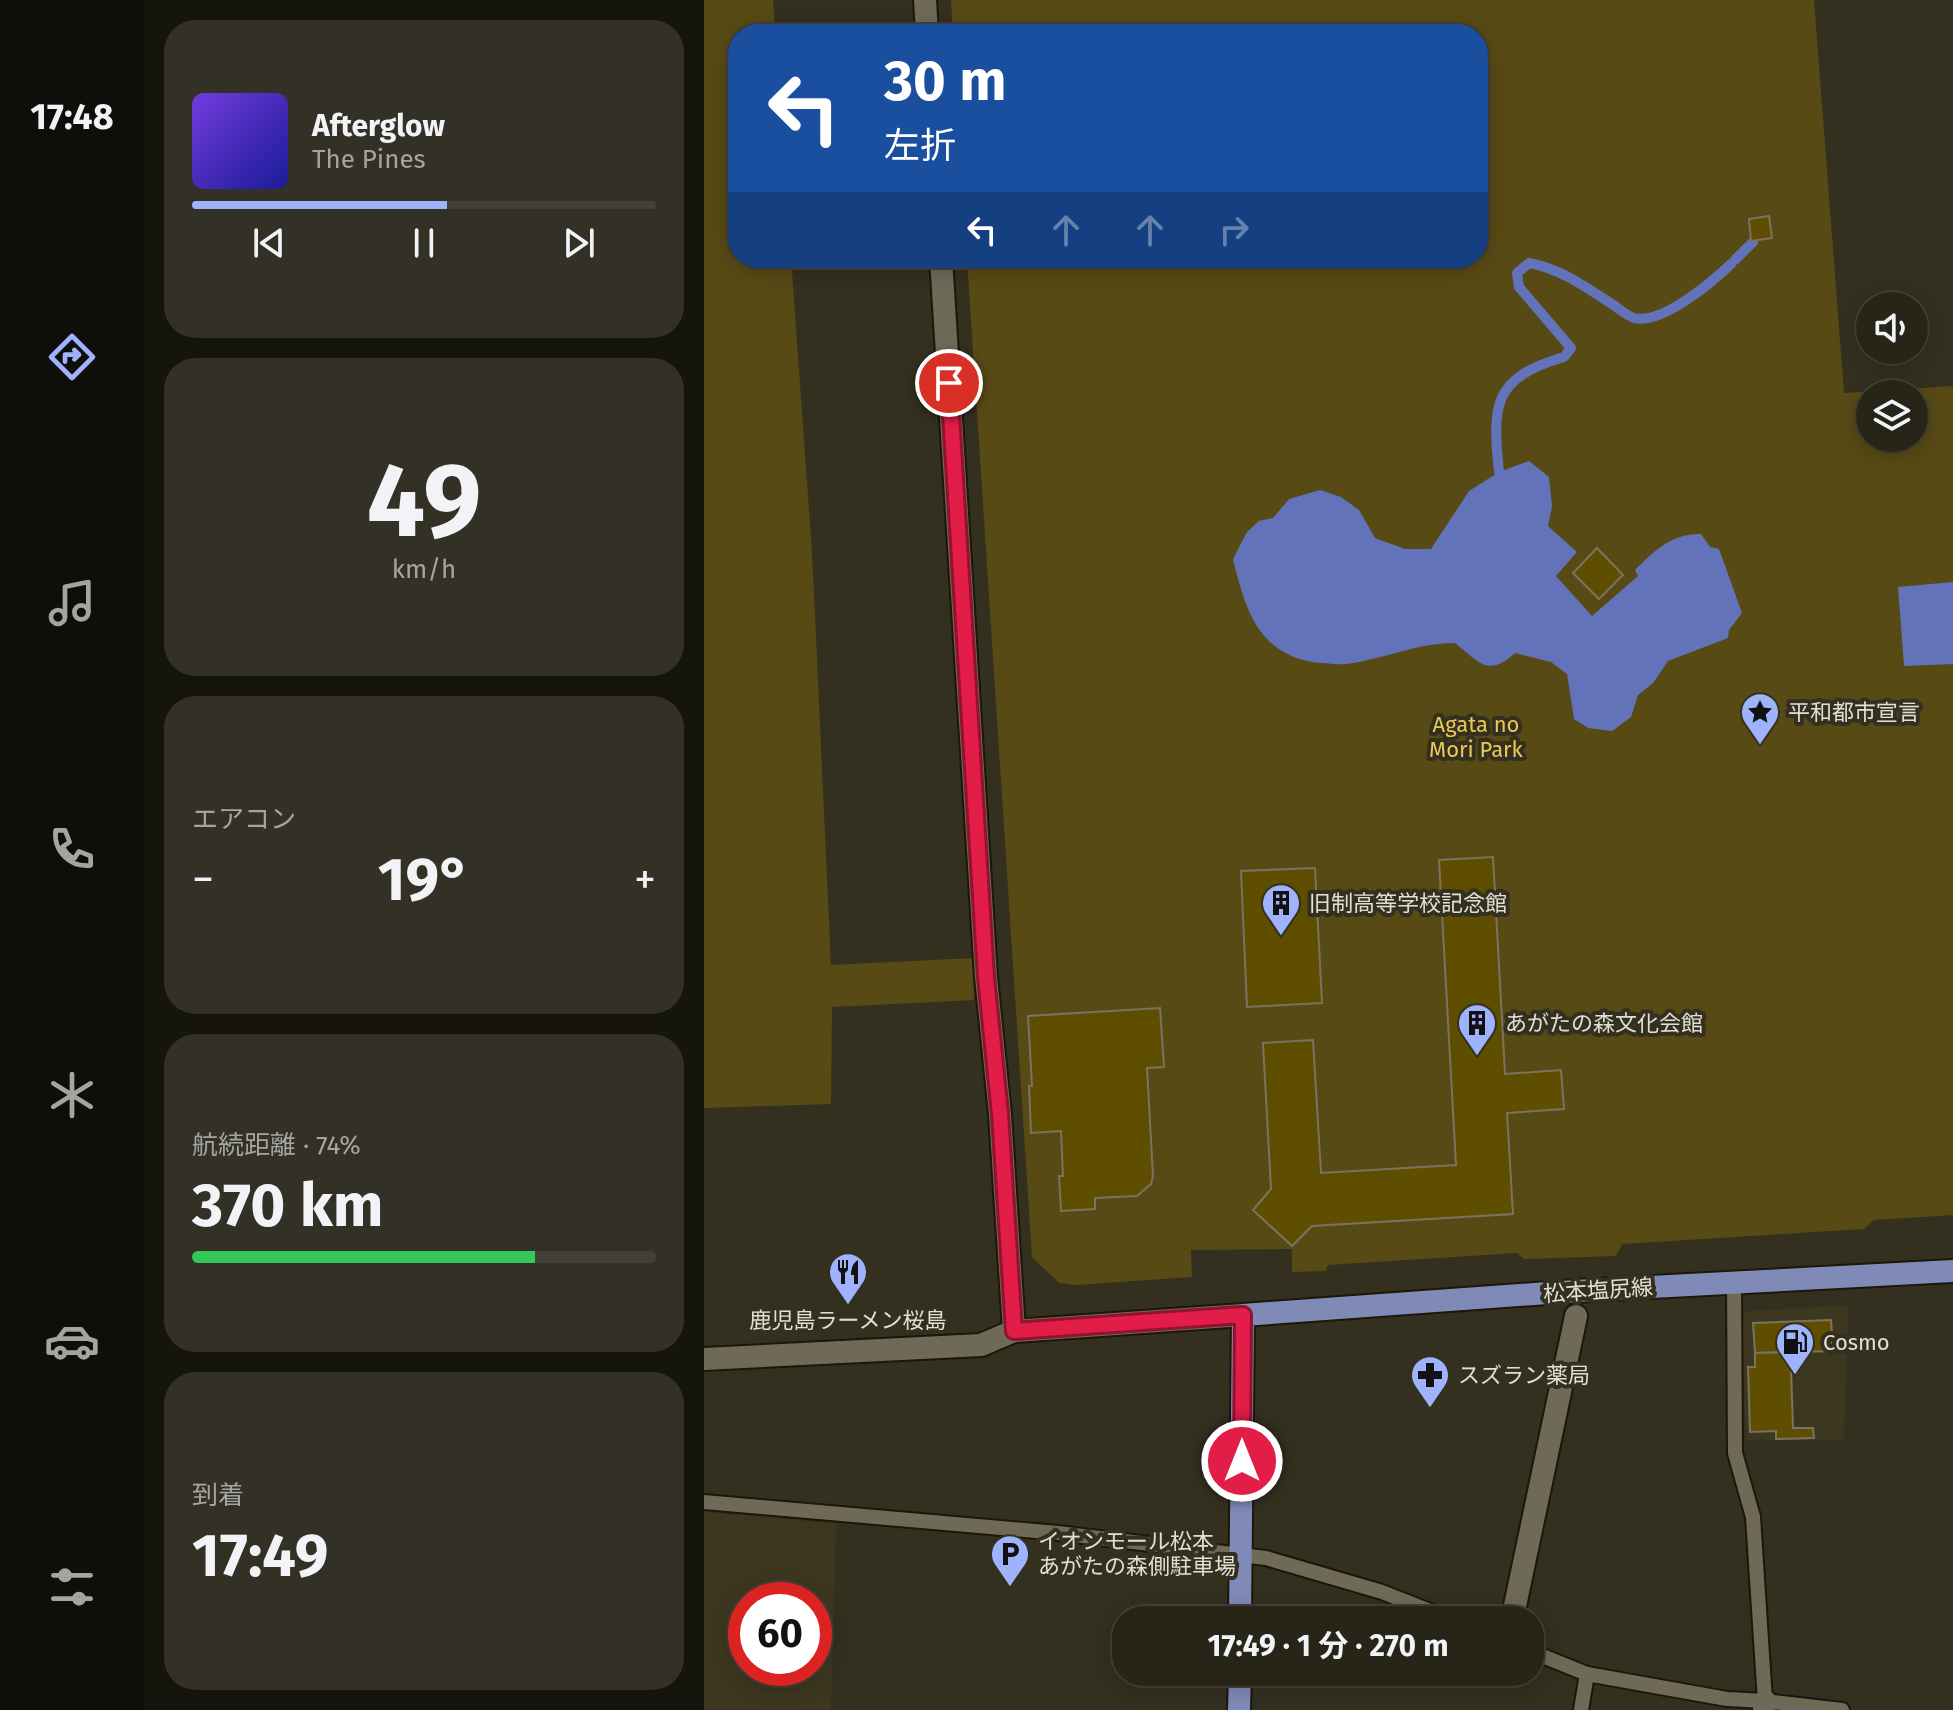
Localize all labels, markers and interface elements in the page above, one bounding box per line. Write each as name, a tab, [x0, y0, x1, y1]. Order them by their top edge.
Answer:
text: 30 m	[884, 48, 1006, 115]
icon: left	[752, 56, 856, 160]
text: 17:48	[30, 95, 114, 139]
text: Afterglow	[312, 108, 445, 144]
text: 左折	[884, 124, 956, 168]
text: The Pines	[312, 144, 426, 175]
icon: left	[960, 208, 1004, 252]
icon: ahead	[1044, 208, 1088, 252]
icon: ahead	[1128, 208, 1172, 252]
icon: right	[1212, 208, 1256, 252]
icon: previous	[247, 221, 291, 265]
icon: pause	[402, 221, 446, 265]
icon: next	[557, 221, 601, 265]
map controls	[1856, 292, 1928, 452]
button: sound	[1856, 292, 1928, 364]
icon: directions	[44, 329, 100, 385]
pin	[915, 349, 983, 417]
icon: arrive	[927, 361, 971, 405]
button: layers	[1856, 380, 1928, 452]
text: 49	[367, 439, 481, 564]
text: km/h	[392, 554, 456, 585]
icon: music	[44, 575, 100, 631]
place icon: 平和都市宣言	[1739, 691, 1781, 746]
place label: 平和都市宣言	[1788, 699, 1920, 726]
park label: Agata no Mori Park	[1429, 711, 1524, 763]
text: エアコン	[192, 804, 296, 835]
icon: phone	[44, 821, 100, 877]
text: 19°	[378, 844, 470, 916]
text: −	[192, 853, 214, 906]
text: +	[634, 853, 656, 906]
building icon: 旧制高等学校記念館	[1260, 882, 1302, 937]
place label: 旧制高等学校記念館	[1309, 890, 1507, 917]
building icon: あがたの森文化会館	[1456, 1002, 1498, 1057]
place label: あがたの森文化会館	[1505, 1010, 1703, 1037]
icon: climate	[44, 1067, 100, 1123]
text: 航続距離 · 74%	[192, 1130, 361, 1161]
text: 370 km	[192, 1170, 383, 1242]
restaurant icon: 鹿児島ラーメン桜島	[827, 1251, 869, 1306]
street label: 松本塩尻線	[1542, 1273, 1654, 1308]
place label: 鹿児島ラーメン桜島	[749, 1307, 947, 1334]
icon: car	[44, 1313, 100, 1369]
fuel station icon: Cosmo	[1774, 1321, 1816, 1376]
place label: Cosmo	[1823, 1329, 1890, 1356]
pharmacy icon: スズラン薬局	[1409, 1354, 1451, 1409]
place label: スズラン薬局	[1458, 1362, 1590, 1389]
position arrow	[1200, 1419, 1284, 1503]
text: 到着	[192, 1480, 244, 1511]
text: 17:49	[192, 1520, 328, 1592]
place label: イオンモール松本 あがたの森側駐車場	[1038, 1528, 1236, 1580]
parking icon: イオンモール松本 あがたの森側駐車場	[989, 1533, 1031, 1588]
icon: filters	[44, 1559, 100, 1615]
speed limit sign: 60	[728, 1582, 832, 1686]
text: 17:49 · 1 分 · 270 m	[1208, 1628, 1448, 1664]

